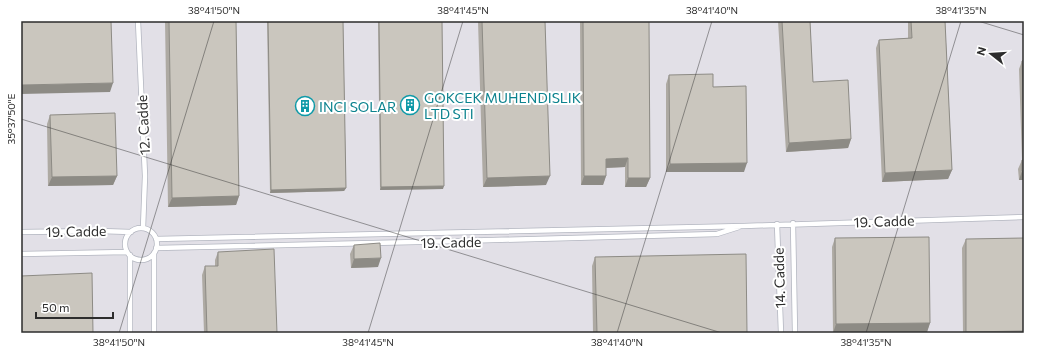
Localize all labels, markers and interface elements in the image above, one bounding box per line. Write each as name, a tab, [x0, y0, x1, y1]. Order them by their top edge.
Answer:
text: 38°41'50"N	[188, 4, 240, 16]
text: 38°41'45"N	[437, 4, 489, 16]
text: 38°41'40"N	[686, 4, 738, 16]
text: 38°41'35"N	[935, 4, 987, 16]
north arrow	[971, 34, 1011, 74]
text: N	[974, 45, 988, 57]
place label: GOKCEK MUHENDISLIK LTD STI	[424, 89, 581, 122]
text: 35°37'50"E	[5, 93, 17, 145]
street label: 12. Cadde	[133, 94, 153, 156]
building icon: GOKCEK MUHENDISLIK LTD STI	[399, 94, 421, 116]
building icon: INCI SOLAR	[294, 95, 316, 117]
place label: INCI SOLAR	[319, 98, 396, 115]
street label: 19. Cadde	[853, 211, 915, 231]
street label: 19. Cadde	[46, 222, 106, 240]
street label: 19. Cadde	[421, 233, 481, 251]
street label: 14. Cadde	[769, 247, 789, 309]
scale bar	[36, 294, 113, 320]
text: 50 m	[42, 300, 70, 314]
text: 38°41'50"N	[93, 336, 145, 348]
text: 38°41'45"N	[342, 336, 394, 348]
text: 38°41'40"N	[591, 336, 643, 348]
text: 38°41'35"N	[840, 336, 892, 348]

